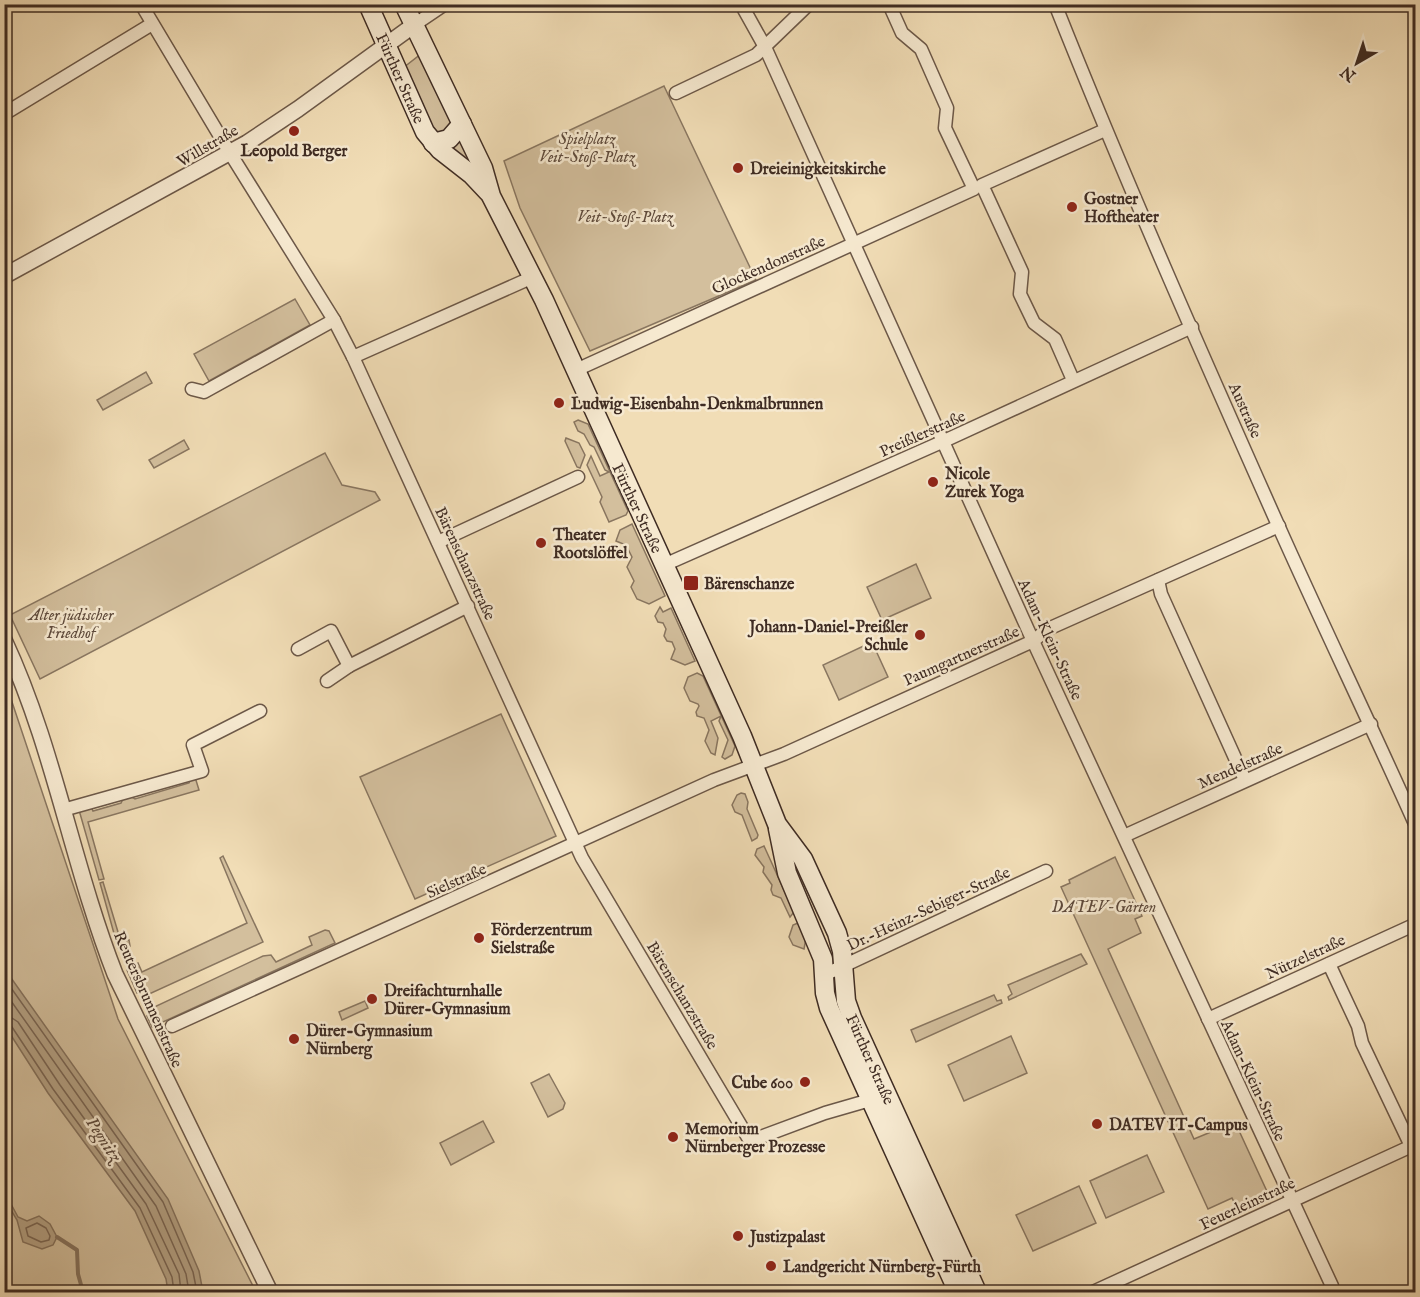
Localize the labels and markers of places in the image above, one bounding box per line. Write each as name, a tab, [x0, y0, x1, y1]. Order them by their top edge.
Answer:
marker: Leopold Berger	[287, 124, 301, 138]
place label: Leopold Berger	[241, 142, 348, 162]
place label: Dreieinigkeitskirche	[750, 160, 887, 180]
marker: Dreieinigkeitskirche	[731, 161, 745, 175]
place label: Gostner Hoftheater	[1084, 190, 1159, 228]
marker: Gostner Hoftheater	[1065, 200, 1079, 214]
place label: Ludwig-Eisenbahn-Denkmalbrunnen	[571, 395, 824, 415]
marker: Ludwig-Eisenbahn-Denkmalbrunnen	[552, 396, 566, 410]
place label: Nicole Zurek Yoga	[944, 465, 1025, 503]
marker: Nicole Zurek Yoga	[926, 475, 940, 489]
place label: Theater Rootslöffel	[552, 526, 628, 564]
marker: Theater Rootslöffel	[534, 536, 548, 550]
marker: Bärenschanze	[682, 574, 700, 592]
place label: Bärenschanze	[704, 575, 795, 595]
place label: Johann-Daniel-Preißler Schule	[747, 618, 909, 656]
marker: Johann-Daniel-Preißler Schule	[913, 628, 927, 642]
place label: Förderzentrum Sielstraße	[491, 921, 593, 959]
marker: Förderzentrum Sielstraße	[472, 931, 486, 945]
place label: Dreifachturnhalle Dürer-Gymnasium	[384, 982, 511, 1020]
marker: Dreifachturnhalle Dürer-Gymnasium	[365, 992, 379, 1006]
place label: Dürer-Gymnasium Nürnberg	[305, 1022, 433, 1060]
marker: Dürer-Gymnasium Nürnberg	[287, 1032, 301, 1046]
place label: Cube 600	[731, 1074, 793, 1094]
marker: Cube 600	[798, 1075, 812, 1089]
place label: DATEV IT-Campus	[1109, 1116, 1248, 1136]
marker: DATEV IT-Campus	[1090, 1117, 1104, 1131]
place label: Memorium Nürnberger Prozesse	[684, 1120, 826, 1158]
marker: Memorium Nürnberger Prozesse	[666, 1130, 680, 1144]
place label: Justizpalast	[748, 1228, 826, 1248]
marker: Justizpalast	[731, 1229, 745, 1243]
place label: Landgericht Nürnberg-Fürth	[783, 1258, 981, 1278]
marker: Landgericht Nürnberg-Fürth	[764, 1259, 778, 1273]

